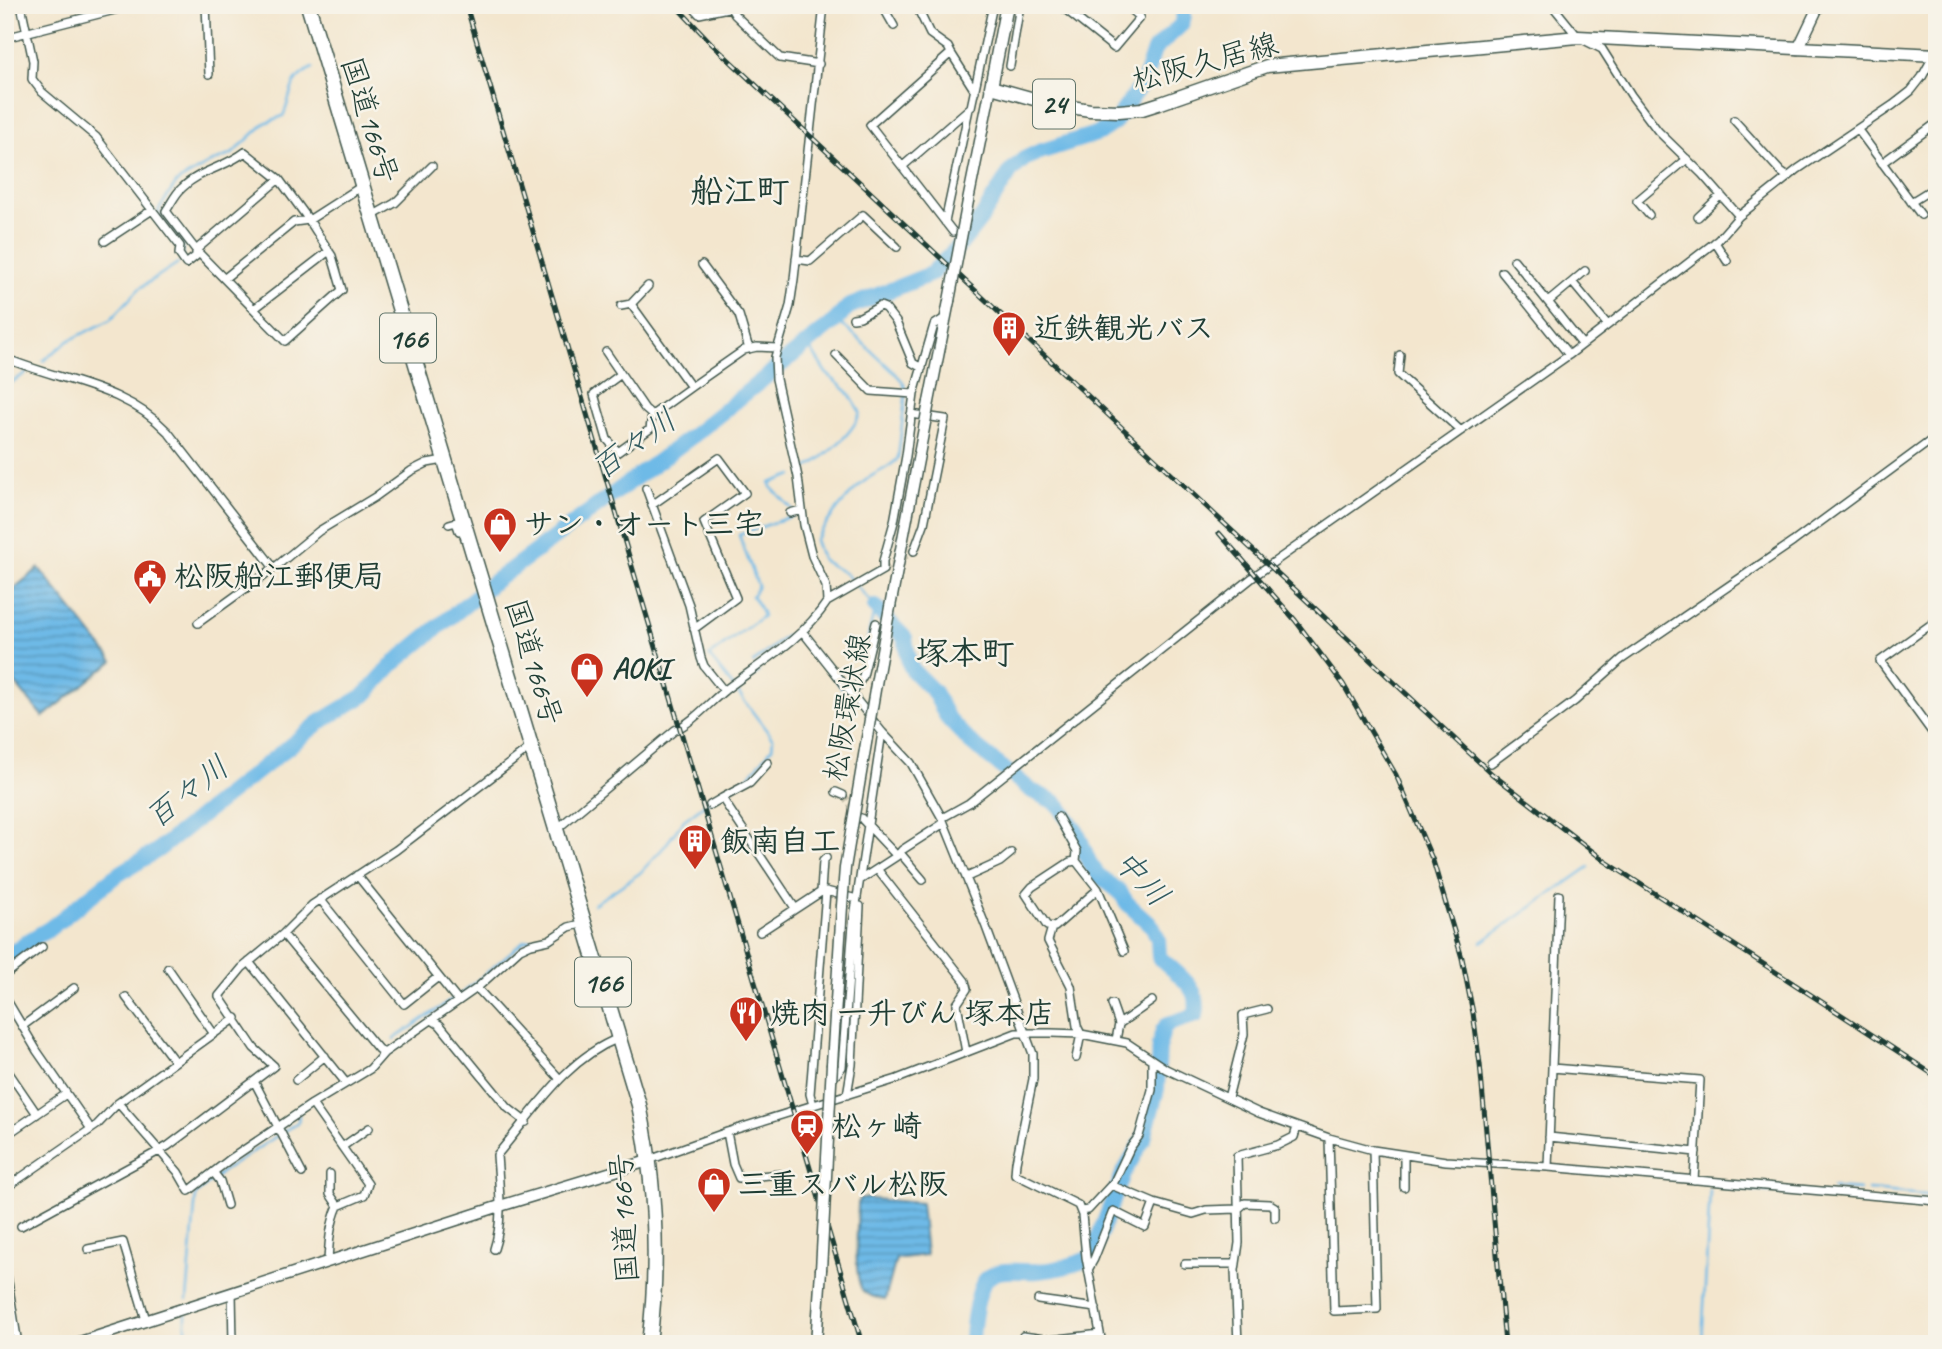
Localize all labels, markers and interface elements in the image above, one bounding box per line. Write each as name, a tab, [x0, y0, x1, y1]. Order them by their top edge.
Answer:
street label: 松阪久居線	[1128, 24, 1282, 100]
street label: 国道166号	[333, 52, 407, 188]
road number: 24	[1033, 80, 1075, 128]
district label: 船江町	[691, 170, 790, 212]
building icon: 近鉄観光バス	[990, 309, 1028, 358]
place label: 近鉄観光バス	[1034, 309, 1214, 347]
road number: 166	[380, 314, 436, 362]
water label: 百々川	[583, 399, 685, 489]
shop icon: サン・オート三宅	[481, 505, 519, 554]
place label: サン・オート三宅	[524, 505, 764, 543]
public building icon: 松阪船江郵便局	[131, 557, 169, 606]
place label: 松阪船江郵便局	[174, 557, 384, 595]
street label: 国道166号	[497, 594, 571, 730]
street label: 松阪環状線	[815, 630, 879, 784]
district label: 塚本町	[916, 632, 1015, 674]
shop icon: AOKI	[568, 650, 606, 699]
place label: AOKI	[612, 650, 675, 688]
water label: 百々川	[137, 746, 237, 838]
building icon: 飯南自工	[676, 822, 714, 871]
place label: 飯南自工	[720, 822, 840, 860]
water label: 中川	[1105, 841, 1179, 915]
road number: 166	[575, 958, 631, 1006]
restaurant icon: 焼肉 一升びん 塚本店	[727, 994, 765, 1043]
place label: 焼肉 一升びん 塚本店	[770, 994, 1055, 1032]
station icon: 松ヶ崎	[788, 1107, 826, 1156]
place label: 松ヶ崎	[832, 1107, 922, 1145]
street label: 国道166号	[602, 1152, 646, 1284]
shop icon: 三重スバル松阪	[695, 1165, 733, 1214]
place label: 三重スバル松阪	[738, 1165, 948, 1203]

